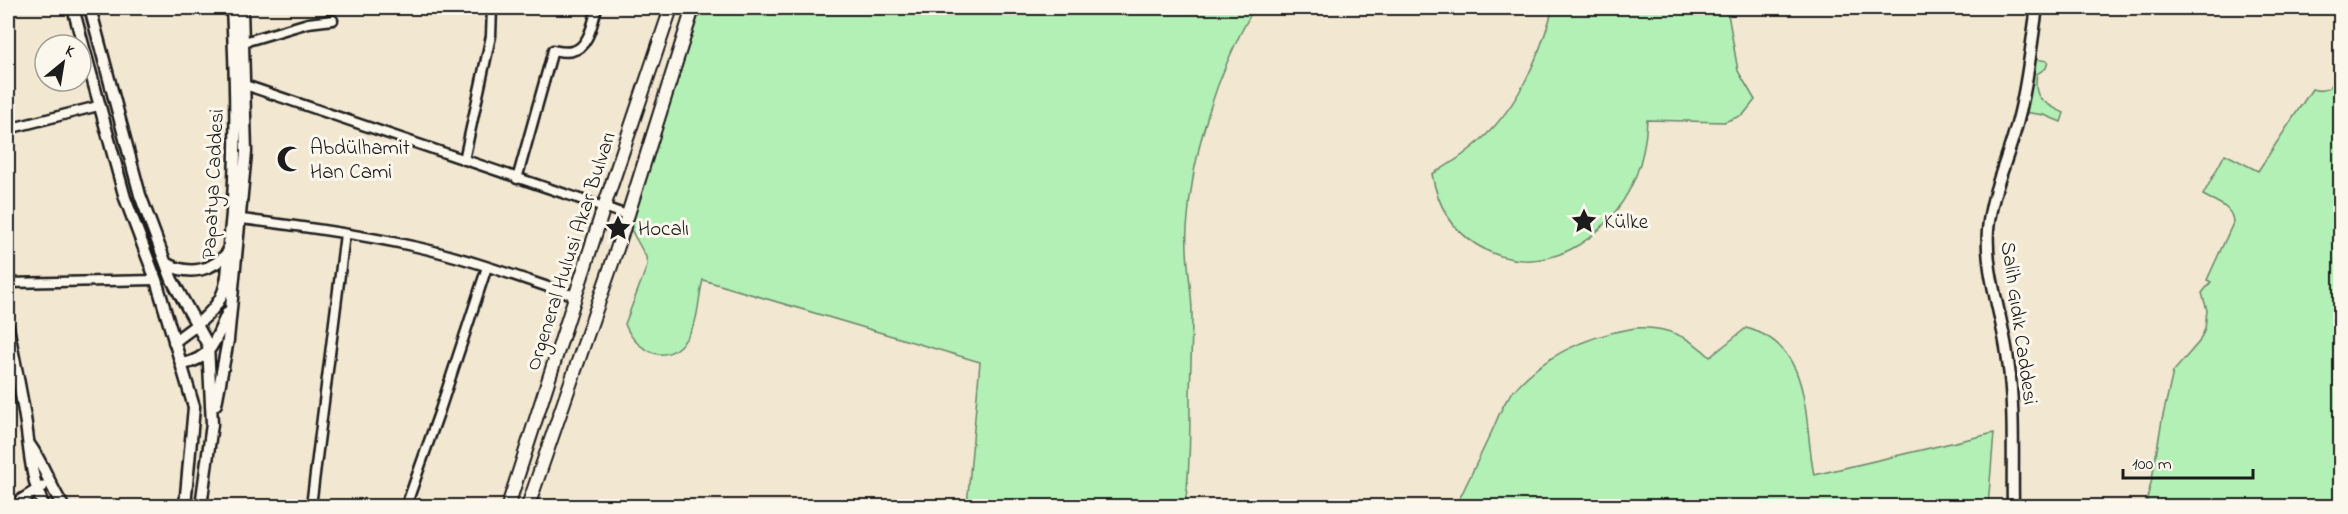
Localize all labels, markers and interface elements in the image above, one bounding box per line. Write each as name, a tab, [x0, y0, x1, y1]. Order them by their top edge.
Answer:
north arrow	[33, 33, 93, 93]
text: K	[60, 39, 80, 65]
street label: Papatya Caddesi	[195, 108, 235, 260]
street label: Orgeneral Hulusi Akar Bulvarı	[519, 128, 627, 376]
place label: Abdülhamit Han Cami	[310, 134, 410, 188]
mosque icon: Abdülhamit Han Cami	[275, 144, 305, 174]
place icon: Külke	[1569, 206, 1599, 236]
place label: Külke	[1604, 208, 1649, 238]
place icon: Hocalı	[603, 213, 633, 243]
place label: Hocalı	[638, 215, 689, 245]
street label: Salih Gıdık Caddesi	[1992, 240, 2044, 407]
scale bar	[2123, 442, 2254, 480]
text: 100 m	[2132, 452, 2172, 478]

